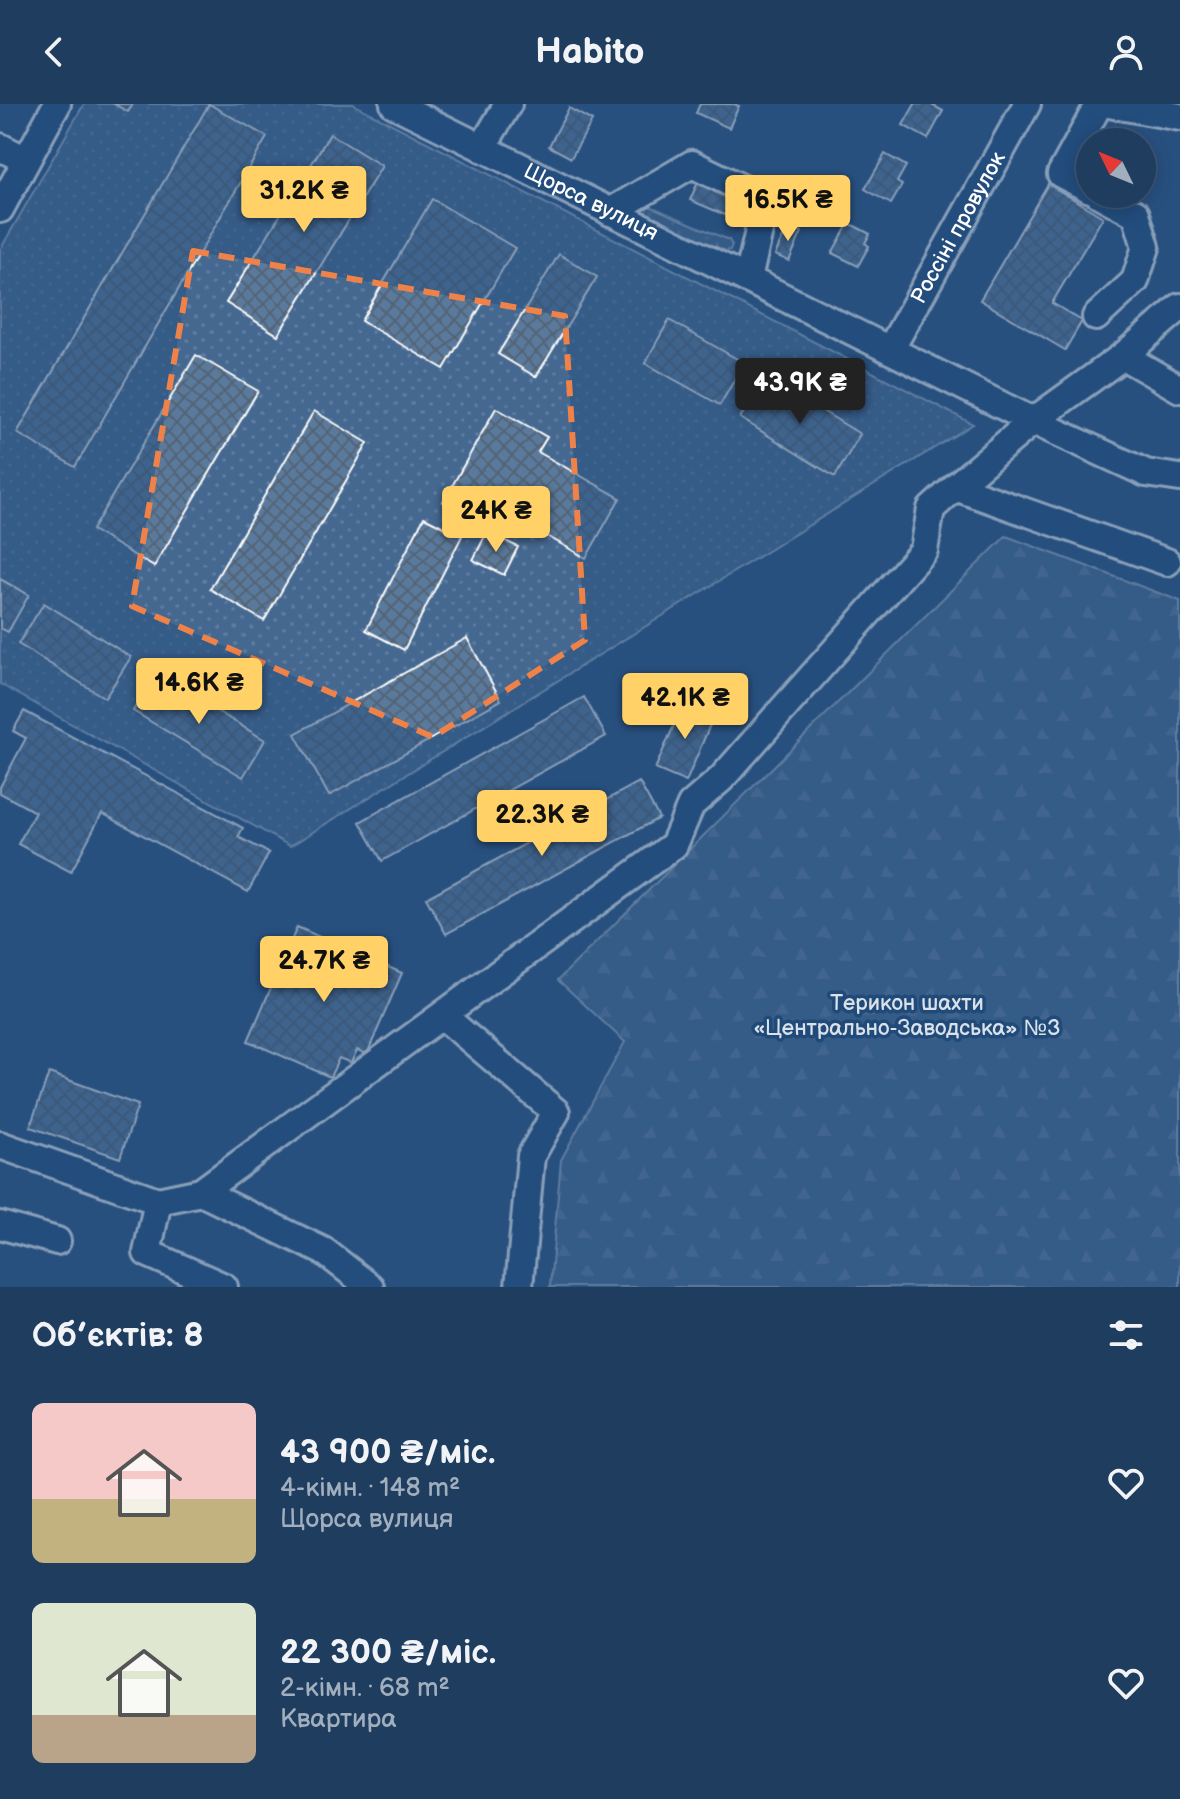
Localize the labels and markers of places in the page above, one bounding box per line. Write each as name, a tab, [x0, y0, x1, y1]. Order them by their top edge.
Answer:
pin: 31.2K ₴	[230, 166, 378, 234]
pin: 16.5K ₴	[714, 175, 862, 243]
pin: 43.9K ₴	[726, 358, 874, 426]
pin: 24K ₴	[440, 486, 552, 554]
pin: 14.6K ₴	[125, 658, 273, 726]
pin: 42.1K ₴	[611, 673, 759, 741]
pin: 22.3K ₴	[468, 790, 616, 858]
pin: 24.7K ₴	[250, 936, 398, 1004]

